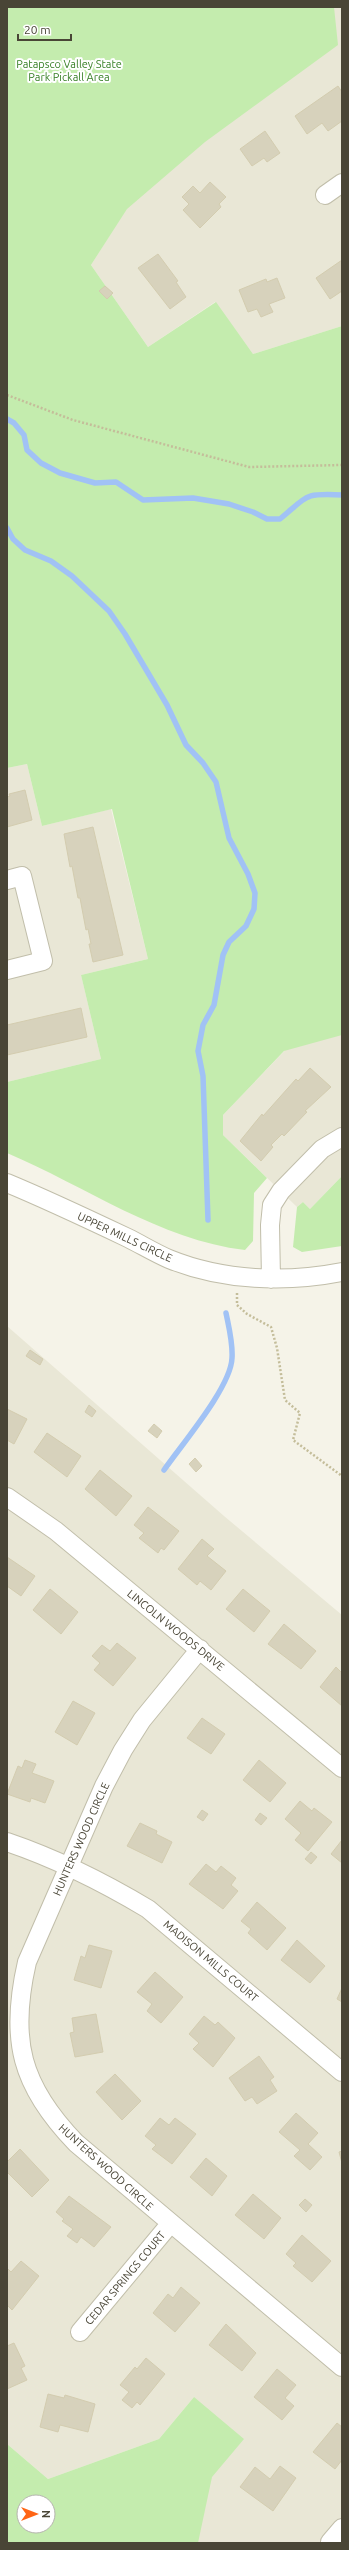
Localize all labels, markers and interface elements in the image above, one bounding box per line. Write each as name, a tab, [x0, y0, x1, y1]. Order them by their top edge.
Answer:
scale bar	[18, 16, 71, 42]
text: 20 m	[24, 23, 51, 36]
park label: Patapsco Valley State Park Pickall Area	[16, 58, 122, 83]
street label: UPPER MILLS CIRCLE	[76, 1210, 174, 1264]
street label: LINCOLN WOODS DRIVE	[125, 1587, 227, 1673]
street label: HUNTERS WOOD CIRCLE	[51, 1780, 111, 1898]
street label: MADISON MILLS COURT	[161, 1918, 261, 2004]
street label: HUNTERS WOOD CIRCLE	[56, 2121, 156, 2213]
street label: CEDAR SPRINGS COURT	[82, 2229, 168, 2327]
north arrow	[16, 2494, 56, 2534]
text: N	[40, 2510, 52, 2518]

